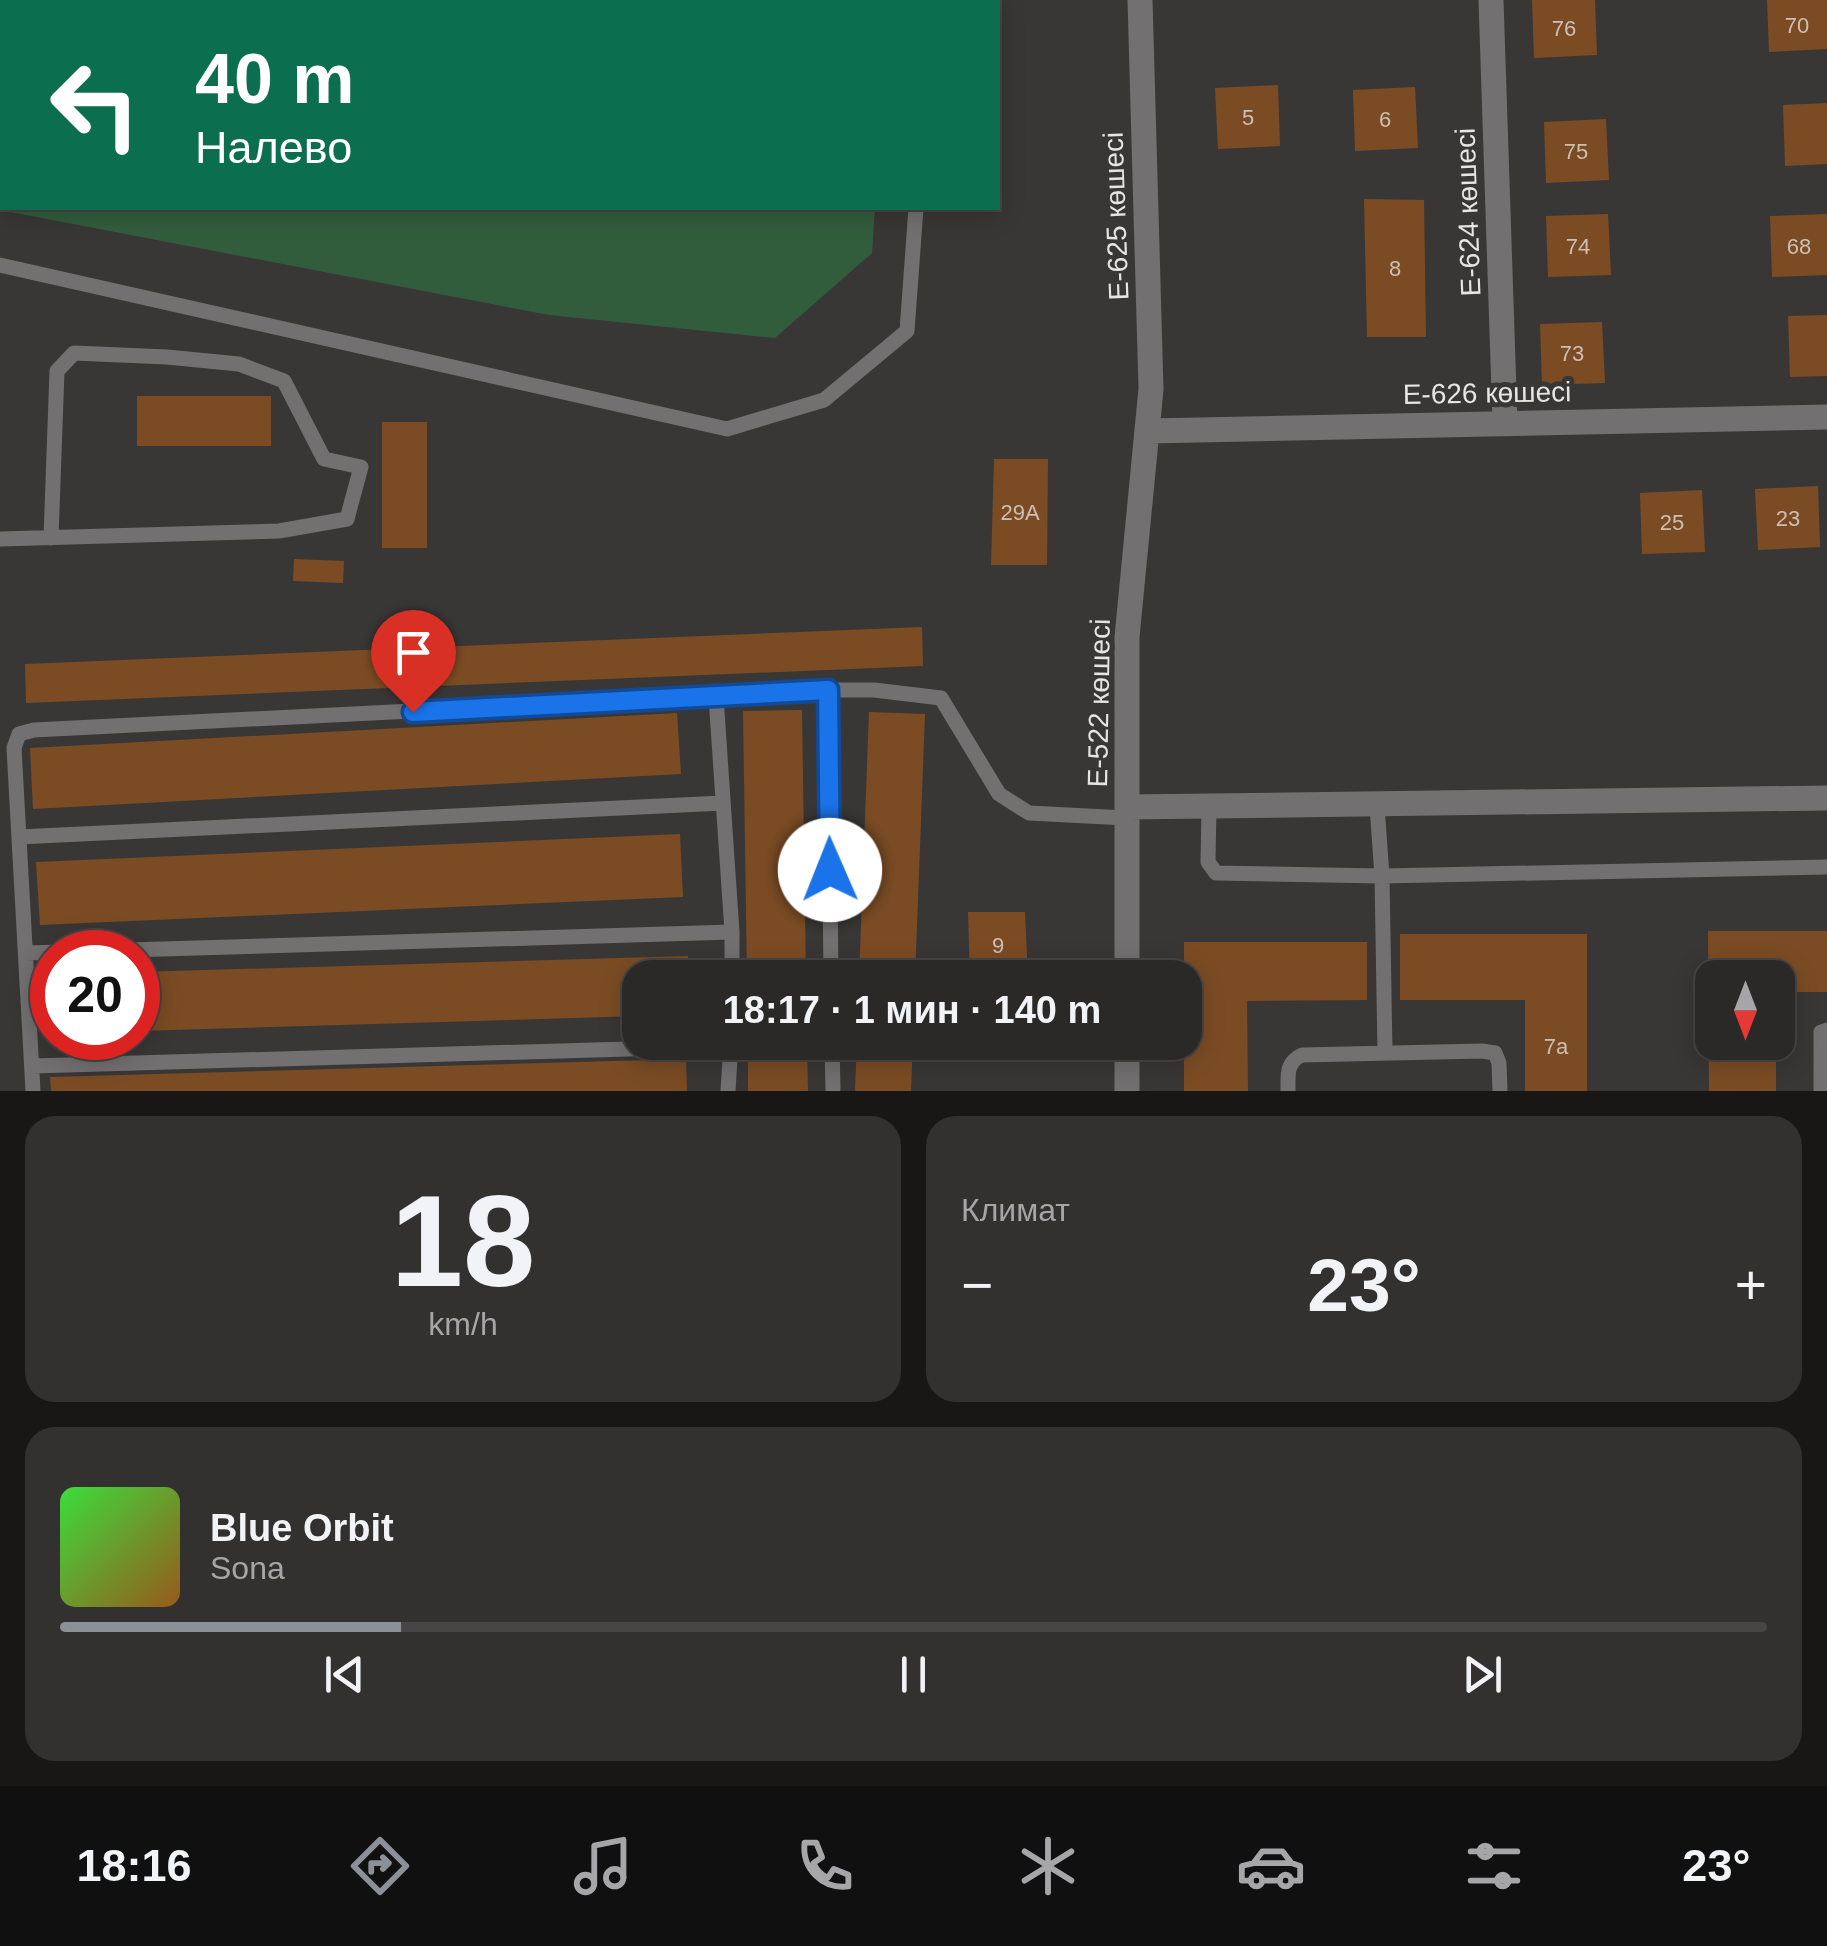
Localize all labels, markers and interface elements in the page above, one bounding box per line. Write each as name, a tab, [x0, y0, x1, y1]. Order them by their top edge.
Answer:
house number: 70	[1785, 13, 1809, 38]
house number: 76	[1552, 16, 1576, 41]
icon: left	[30, 40, 160, 170]
text: 40 m	[195, 40, 355, 118]
house number: 5	[1242, 105, 1254, 130]
house number: 6	[1379, 107, 1391, 132]
text: Налево	[195, 122, 352, 173]
street label: Е-624 көшесі	[1450, 127, 1486, 297]
street label: Е-625 көшесі	[1098, 131, 1134, 301]
house number: 75	[1564, 139, 1588, 164]
house number: 74	[1566, 234, 1590, 259]
house number: 68	[1787, 234, 1811, 259]
house number: 8	[1389, 256, 1401, 281]
house number: 73	[1560, 341, 1584, 366]
street label: Е-626 көшесі	[1402, 376, 1572, 410]
house number: 29А	[1000, 500, 1040, 525]
house number: 23	[1776, 506, 1800, 531]
house number: 25	[1660, 510, 1684, 535]
pin	[371, 610, 456, 713]
street label: Е-522 көшесі	[1082, 618, 1116, 788]
icon: arrive	[386, 625, 441, 680]
position arrow	[778, 818, 882, 922]
speed limit sign: 20	[30, 930, 160, 1060]
house number: 9	[992, 933, 1004, 958]
north arrow	[1695, 960, 1795, 1060]
map controls	[1695, 960, 1795, 1060]
text: 18:17 · 1 мин · 140 m	[723, 989, 1101, 1031]
house number: 7а	[1544, 1034, 1569, 1059]
text: 18	[391, 1168, 535, 1314]
text: Климат	[961, 1192, 1070, 1228]
text: 23°	[1307, 1243, 1421, 1327]
text: −	[961, 1254, 993, 1316]
text: +	[1735, 1254, 1767, 1316]
text: km/h	[428, 1306, 498, 1342]
text: Blue Orbit	[210, 1507, 394, 1549]
text: Sona	[210, 1550, 285, 1586]
icon: previous	[317, 1647, 372, 1702]
icon: pause	[886, 1647, 941, 1702]
icon: next	[1455, 1647, 1510, 1702]
icon: directions	[345, 1831, 415, 1901]
icon: music	[568, 1831, 638, 1901]
icon: phone	[790, 1831, 860, 1901]
icon: climate	[1013, 1831, 1083, 1901]
icon: car	[1236, 1831, 1306, 1901]
icon: filters	[1459, 1831, 1529, 1901]
text: 18:16	[76, 1840, 192, 1891]
text: 23°	[1682, 1840, 1750, 1891]

